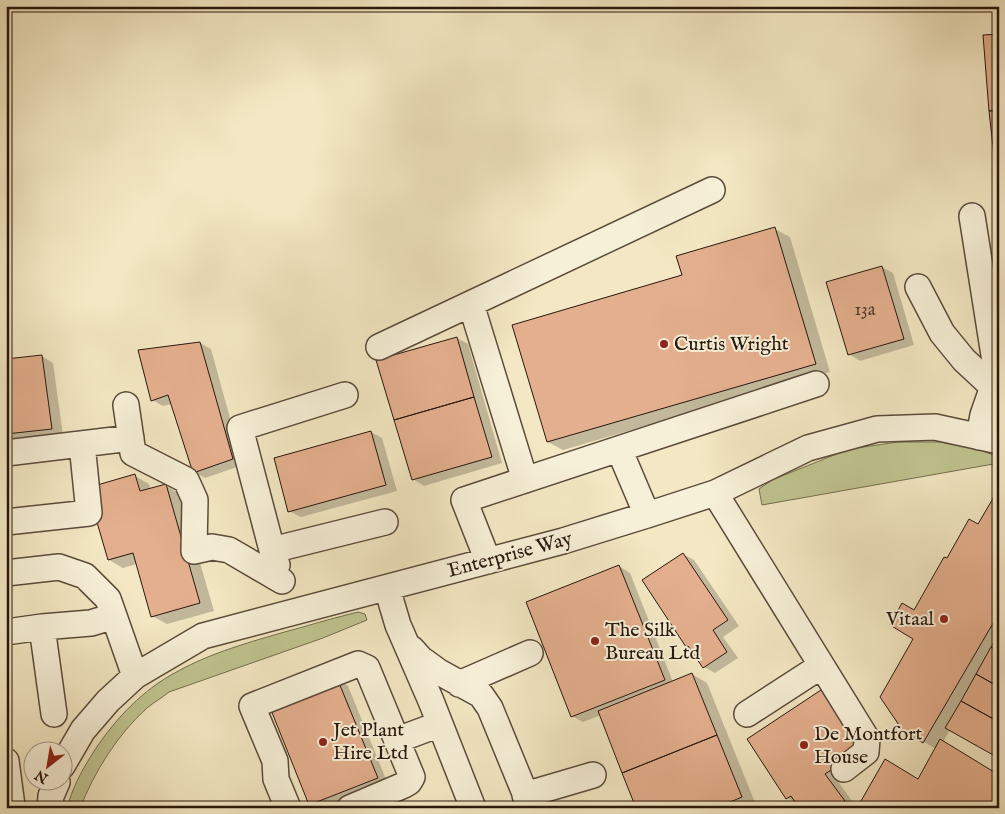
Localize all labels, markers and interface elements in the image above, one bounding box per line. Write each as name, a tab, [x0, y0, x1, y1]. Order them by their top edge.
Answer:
house number: 13a	[854, 299, 876, 322]
place label: Curtis Wright	[674, 332, 789, 357]
marker: Curtis Wright	[658, 338, 670, 350]
street label: Enterprise Way	[445, 526, 575, 584]
place label: Vitaal	[885, 607, 935, 632]
marker: Vitaal	[938, 613, 950, 625]
place label: The Silk Bureau Ltd	[605, 618, 701, 666]
marker: The Silk Bureau Ltd	[589, 635, 601, 647]
place label: Jet Plant Hire Ltd	[331, 718, 409, 766]
place label: De Montfort House	[814, 722, 923, 770]
marker: Jet Plant Hire Ltd	[317, 736, 329, 748]
marker: De Montfort House	[798, 739, 810, 751]
north arrow	[22, 742, 72, 792]
text: N	[32, 765, 53, 788]

